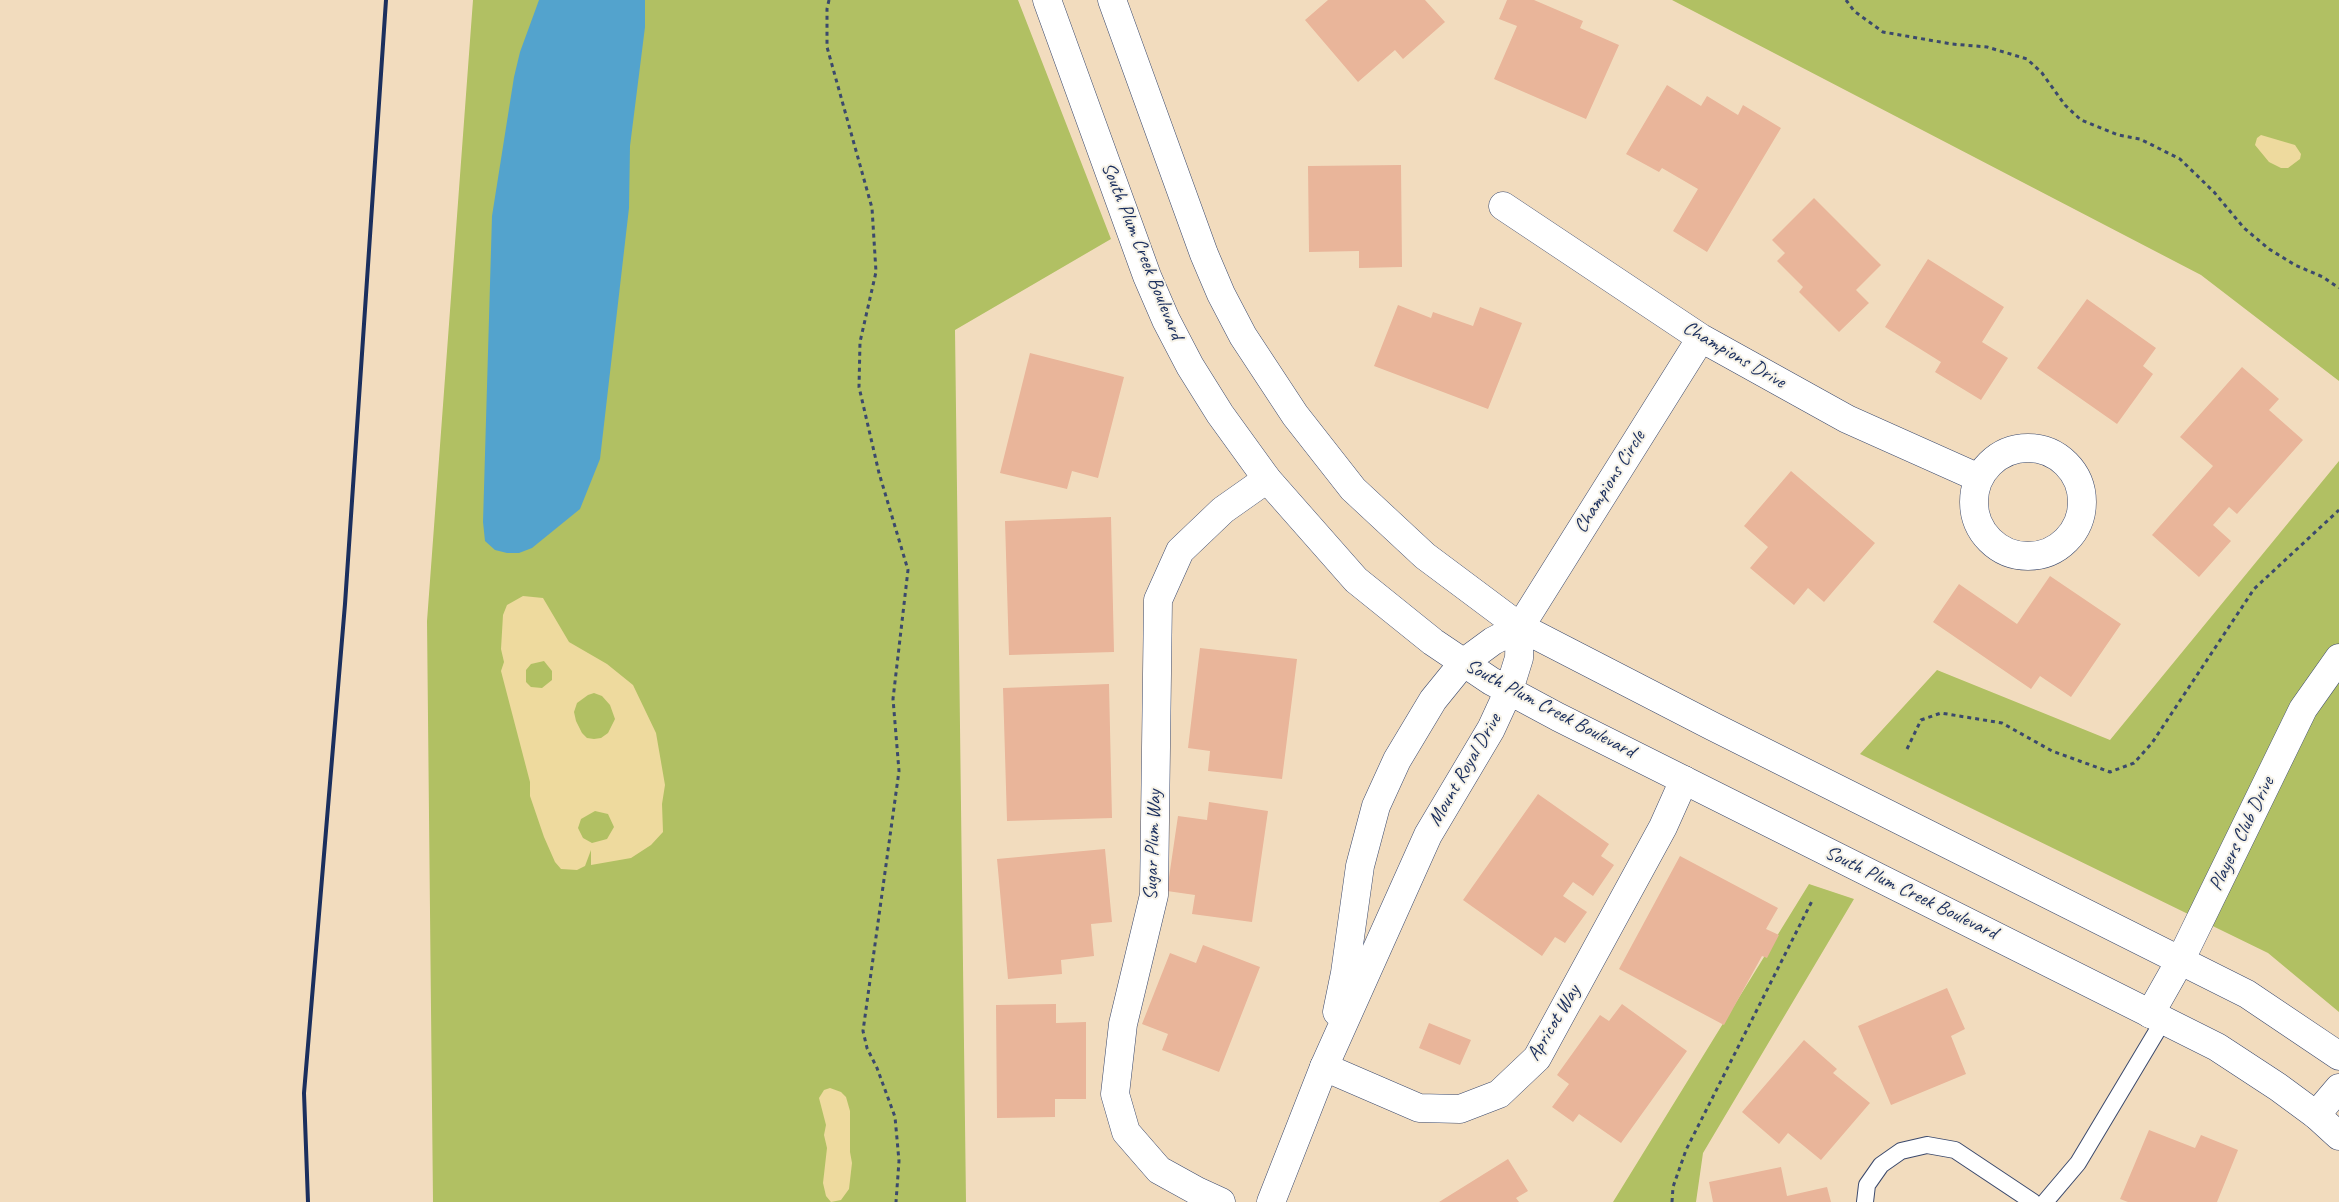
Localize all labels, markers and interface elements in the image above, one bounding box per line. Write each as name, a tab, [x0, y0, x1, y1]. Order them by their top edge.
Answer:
street label: South Plum Creek Boulevard	[1096, 159, 1188, 343]
street label: Champions Drive	[1678, 316, 1790, 394]
street label: Champions Circle	[1569, 426, 1651, 538]
street label: South Plum Creek Boulevard	[1461, 654, 1639, 764]
street label: Mount Royal Drive	[1423, 710, 1507, 830]
street label: Players Club Drive	[2204, 773, 2280, 895]
street label: Sugar Plum Way	[1139, 789, 1167, 901]
street label: South Plum Creek Boulevard	[1821, 841, 2001, 945]
street label: Apricot Way	[1522, 981, 1586, 1065]

